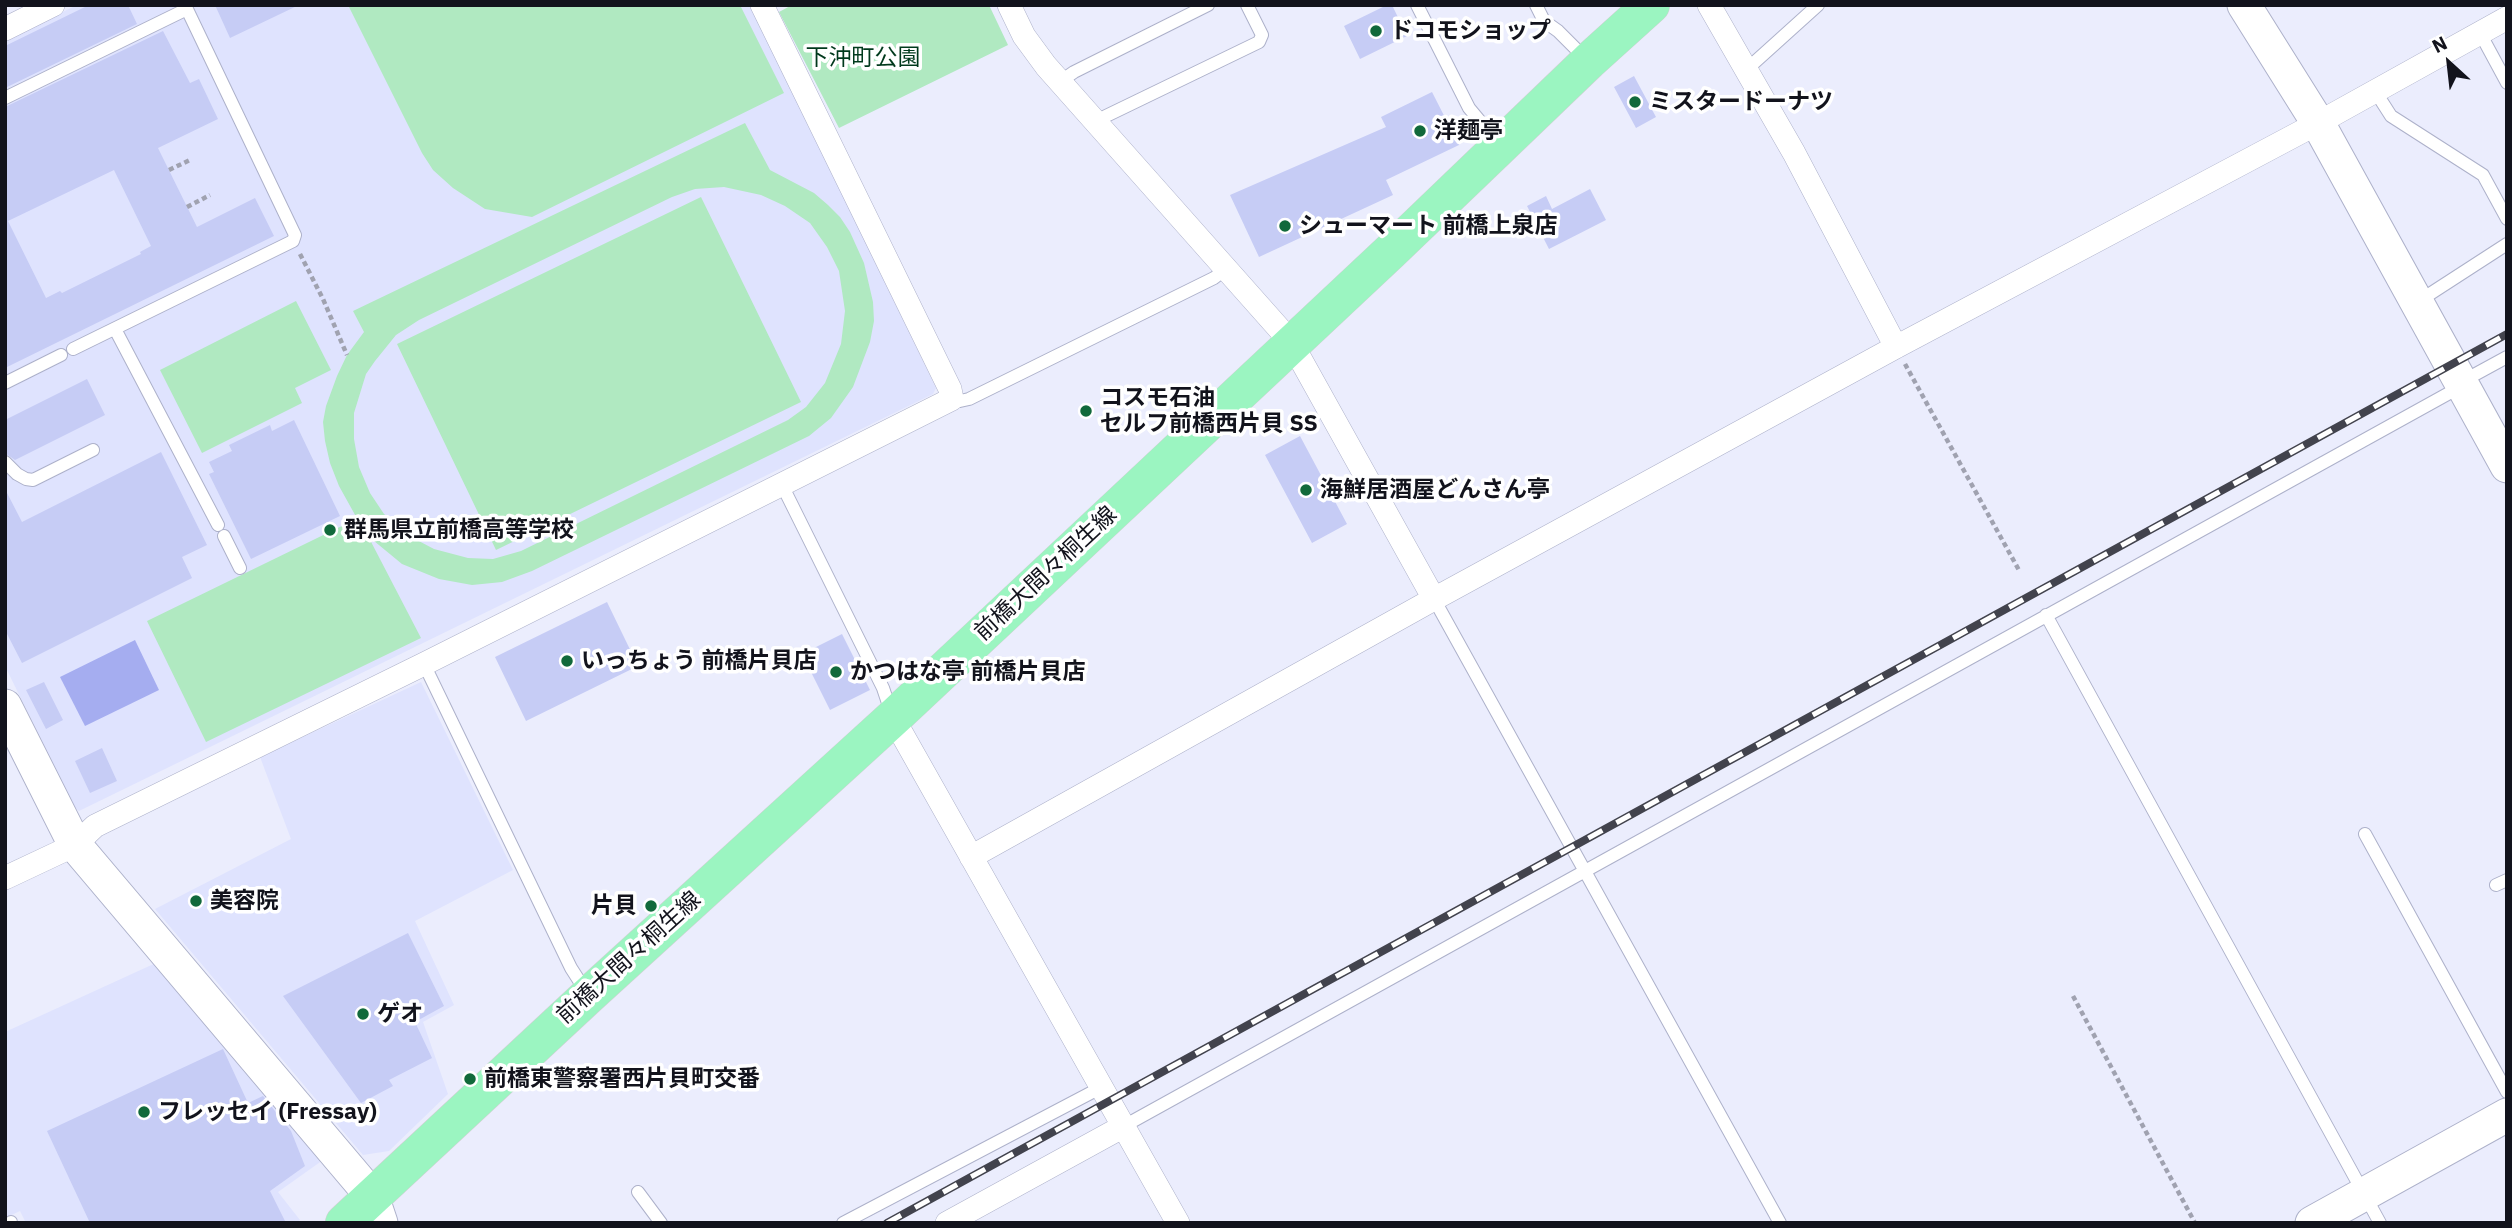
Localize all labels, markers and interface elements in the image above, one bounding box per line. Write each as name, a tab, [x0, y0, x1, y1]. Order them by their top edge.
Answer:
place label: ドコモショップ	[1390, 17, 1551, 45]
marker: ドコモショップ	[1368, 23, 1384, 39]
north arrow	[2414, 28, 2484, 98]
text: N	[2428, 30, 2451, 58]
park label: 下沖町公園	[806, 44, 920, 72]
place label: ミスタードーナツ	[1649, 88, 1833, 116]
marker: ミスタードーナツ	[1627, 94, 1643, 110]
place label: 洋麺亭	[1434, 117, 1503, 145]
marker: 洋麺亭	[1412, 123, 1428, 139]
place label: シューマート 前橋上泉店	[1299, 212, 1557, 240]
marker: シューマート 前橋上泉店	[1277, 218, 1293, 234]
place label: コスモ石油 セルフ前橋西片貝 SS	[1100, 384, 1318, 438]
marker: コスモ石油 セルフ前橋西片貝 SS	[1078, 403, 1094, 419]
place label: 海鮮居酒屋どんさん亭	[1320, 476, 1550, 504]
marker: 海鮮居酒屋どんさん亭	[1298, 482, 1314, 498]
street label: 前橋大間々桐生線	[969, 501, 1123, 647]
place label: 群馬県立前橋高等学校	[344, 516, 574, 544]
marker: 群馬県立前橋高等学校	[322, 522, 338, 538]
place label: いっちょう 前橋片貝店	[581, 647, 816, 675]
marker: いっちょう 前橋片貝店	[559, 653, 575, 669]
place label: かつはな亭 前橋片貝店	[850, 658, 1085, 686]
marker: かつはな亭 前橋片貝店	[828, 664, 844, 680]
street label: 前橋大間々桐生線	[551, 886, 707, 1030]
place label: 美容院	[210, 887, 279, 915]
place label: 片貝	[591, 892, 637, 920]
marker: 美容院	[188, 893, 204, 909]
marker: 片貝	[643, 898, 659, 914]
place label: ゲオ	[377, 1000, 423, 1028]
marker: ゲオ	[355, 1006, 371, 1022]
place label: 前橋東警察署西片貝町交番	[484, 1065, 760, 1093]
marker: 前橋東警察署西片貝町交番	[462, 1071, 478, 1087]
place label: フレッセイ (Fressay)	[158, 1098, 377, 1126]
marker: フレッセイ (Fressay)	[136, 1104, 152, 1120]

